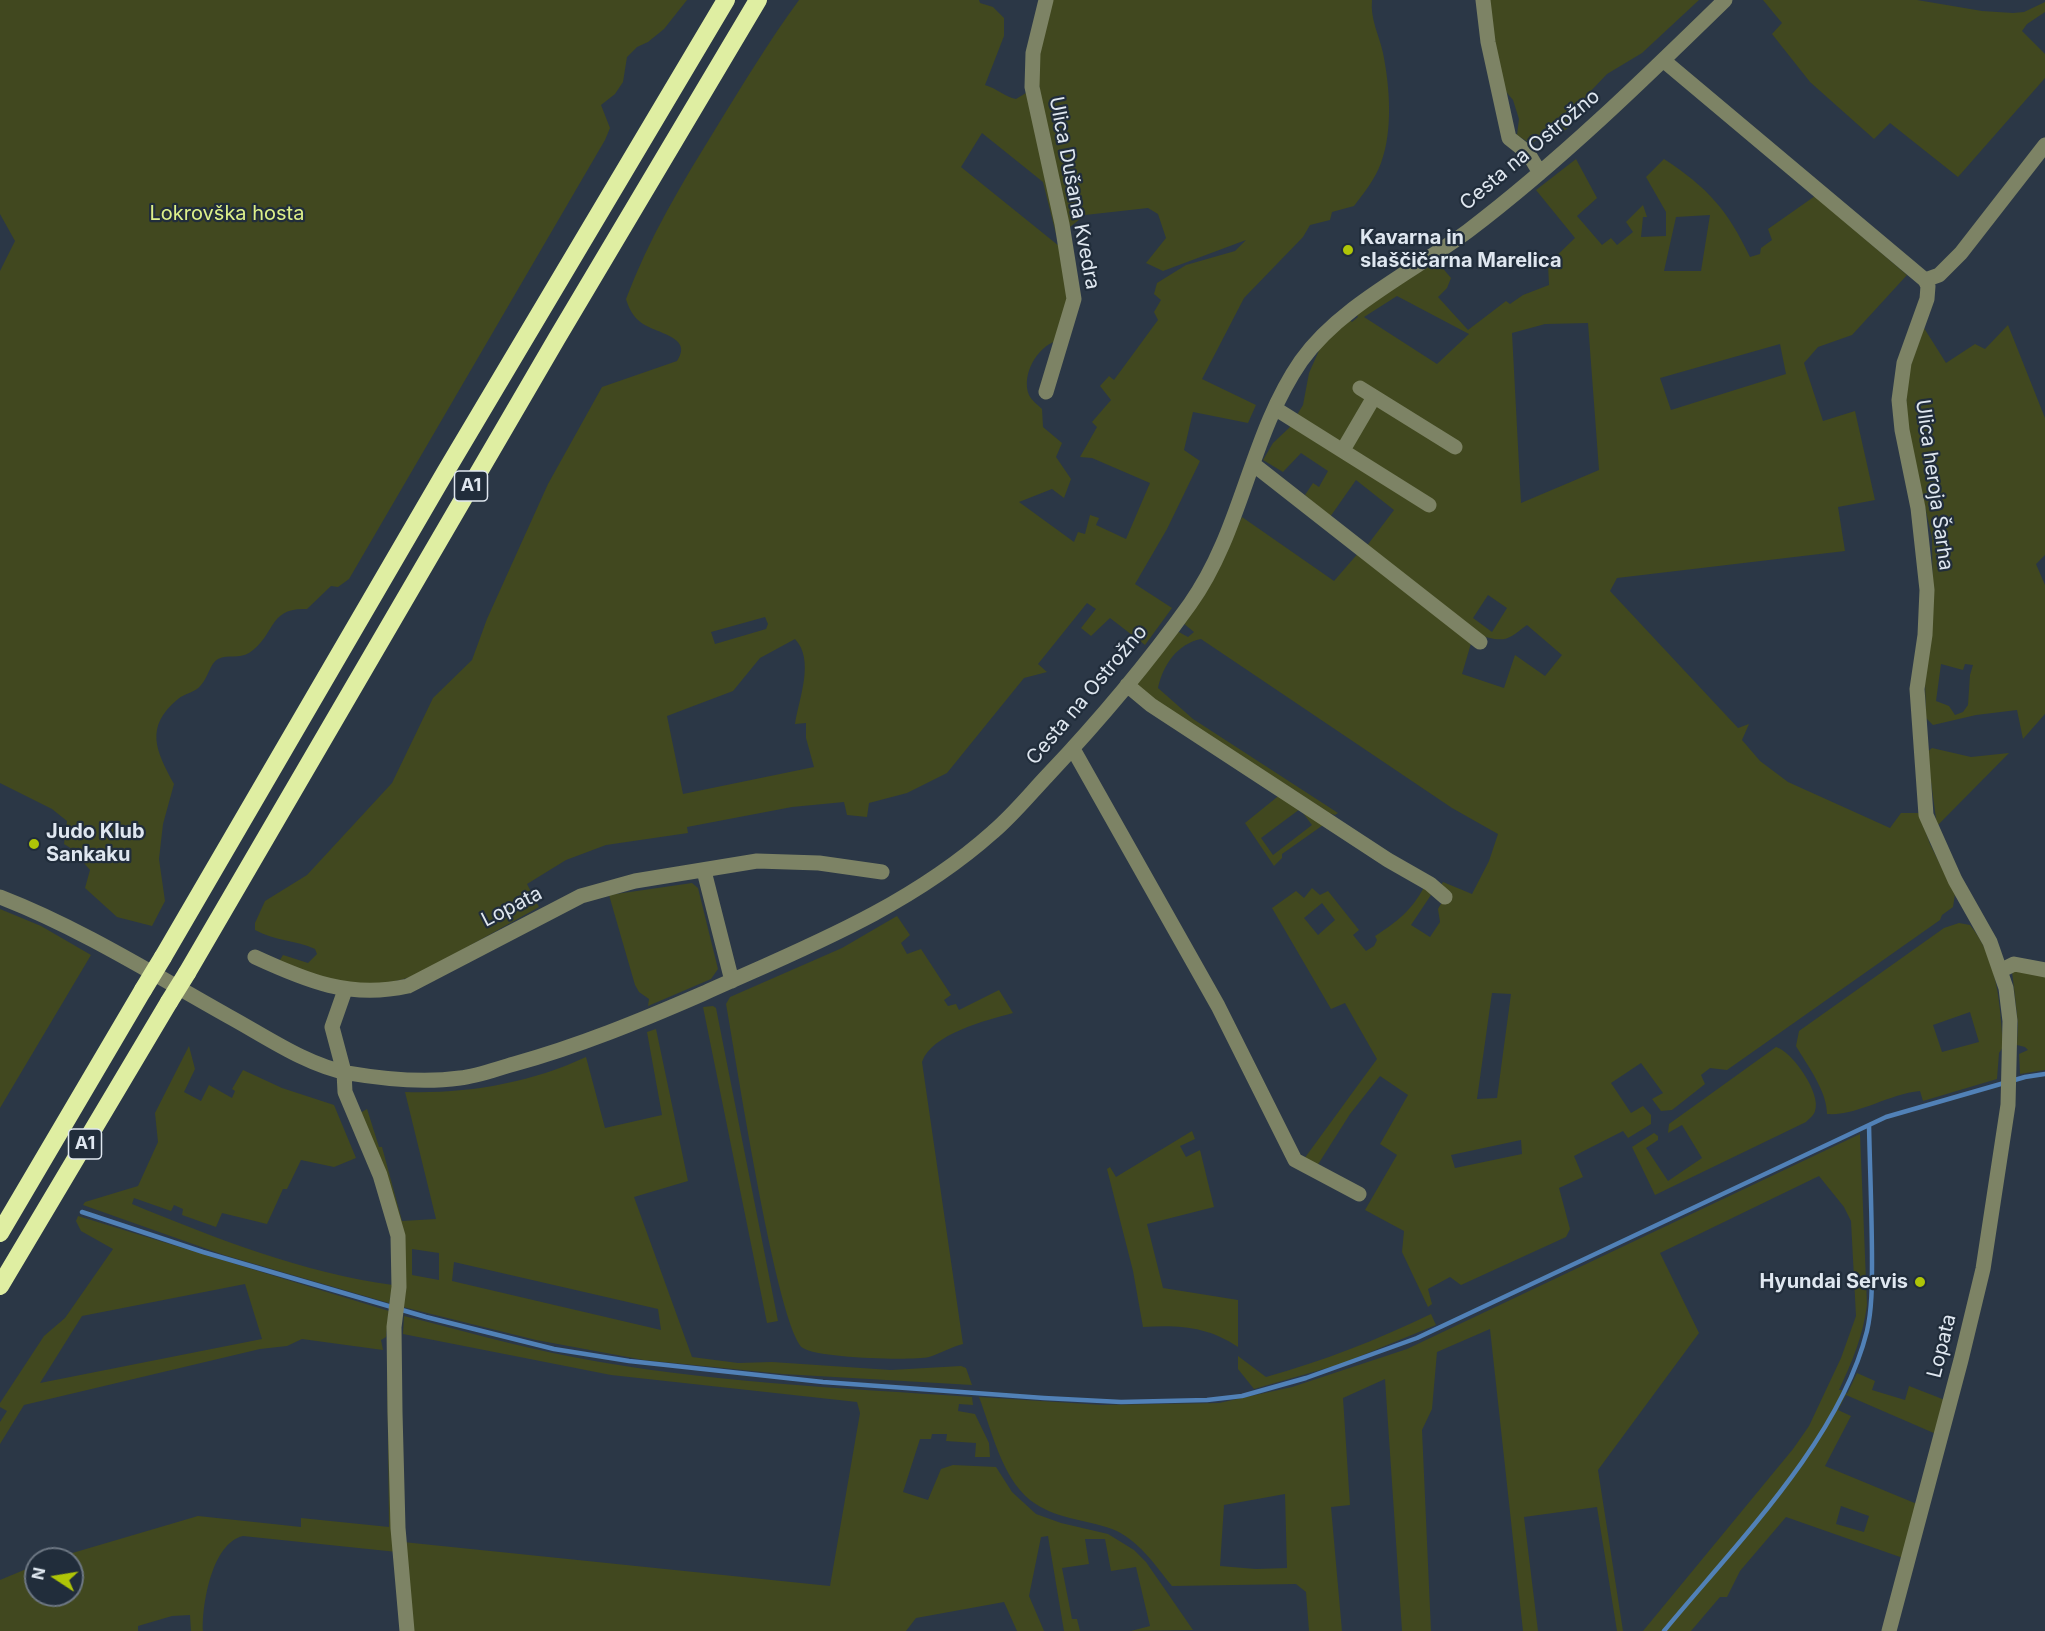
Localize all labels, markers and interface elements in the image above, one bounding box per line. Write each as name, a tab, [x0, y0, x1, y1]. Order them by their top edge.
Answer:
street label: Cesta na Ostrožno	[1455, 85, 1605, 215]
street label: Ulica Dušana Kvedra	[1044, 95, 1104, 291]
park label: Lokrovška hosta	[150, 202, 304, 226]
place label: Kavarna in slaščičarna Marelica	[1360, 226, 1562, 273]
marker: Kavarna in slaščičarna Marelica	[1341, 243, 1355, 257]
street label: Ulica heroja Šarha	[1910, 398, 1958, 572]
road number: A1	[454, 471, 488, 501]
street label: Cesta na Ostrožno	[1022, 620, 1152, 770]
place label: Judo Klub Sankaku	[46, 820, 145, 867]
marker: Judo Klub Sankaku	[27, 837, 41, 851]
street label: Lopata	[478, 882, 546, 932]
road number: A1	[68, 1129, 101, 1159]
place label: Hyundai Servis	[1759, 1270, 1908, 1294]
marker: Hyundai Servis	[1913, 1275, 1927, 1289]
street label: Lopata	[1923, 1312, 1961, 1380]
north arrow	[24, 1547, 84, 1607]
text: N	[27, 1566, 49, 1582]

